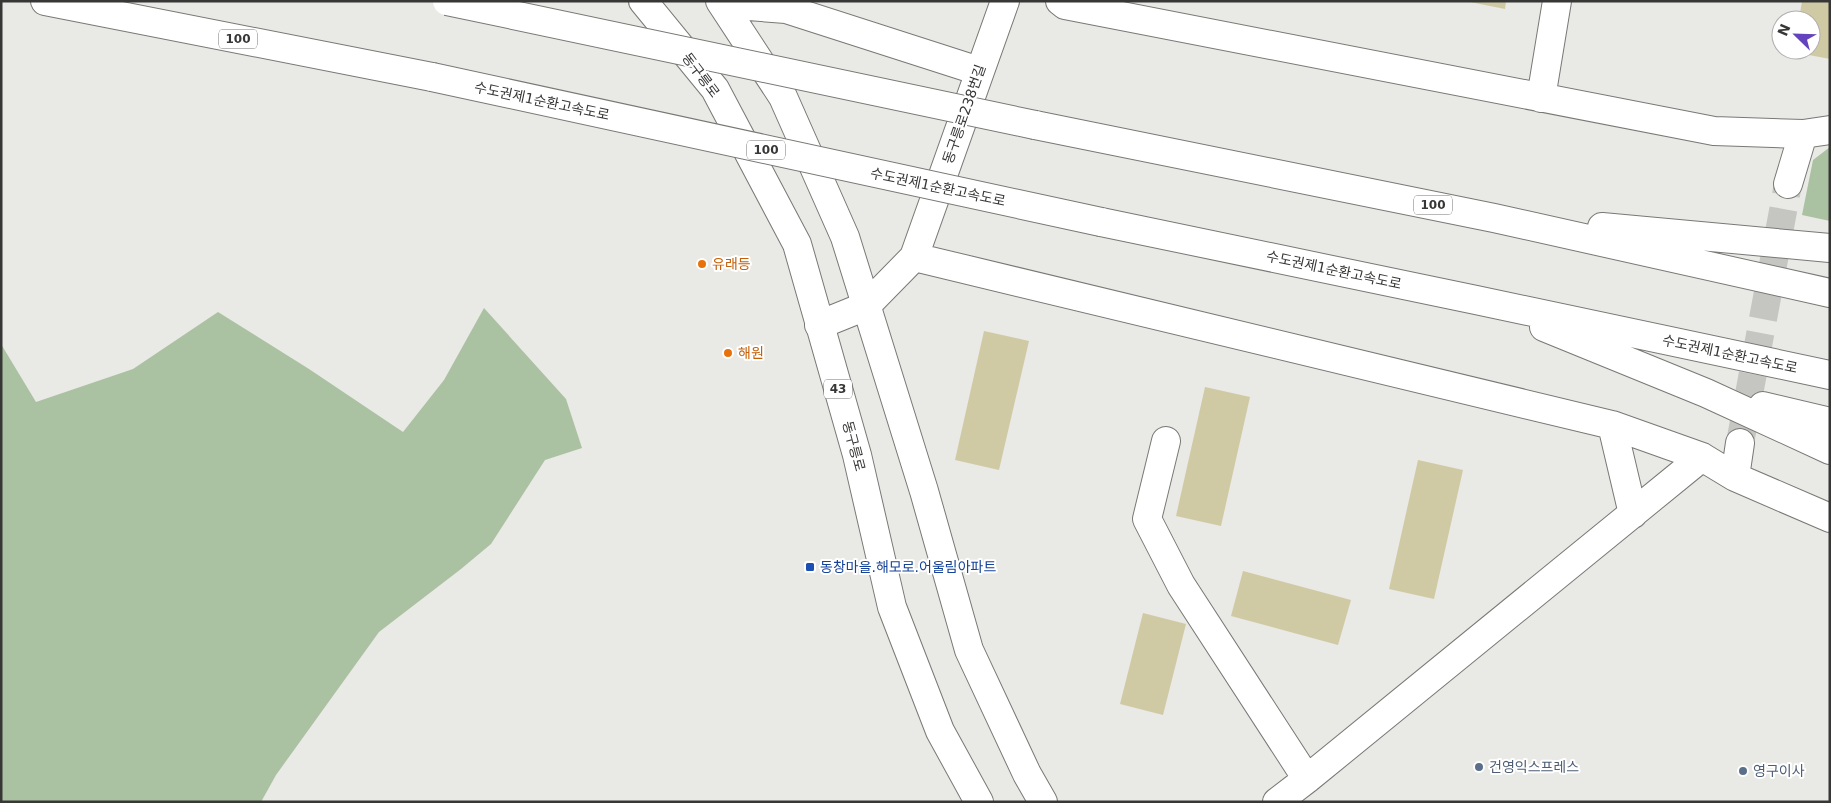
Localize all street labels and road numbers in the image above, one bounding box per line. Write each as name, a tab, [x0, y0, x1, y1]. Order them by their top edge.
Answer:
road number: 100	[219, 30, 257, 48]
street label: 동구릉로	[679, 50, 723, 100]
street label: 동구릉로238번길	[940, 62, 988, 166]
street label: 수도권제1순환고속도로	[473, 79, 611, 123]
road number: 100	[747, 140, 785, 160]
street label: 수도권제1순환고속도로	[869, 165, 1007, 209]
road number: 100	[1414, 196, 1452, 214]
street label: 수도권제1순환고속도로	[1265, 248, 1403, 292]
street label: 수도권제1순환고속도로	[1661, 332, 1799, 376]
road number: 43	[824, 379, 852, 398]
street label: 동구릉로	[840, 419, 868, 473]

